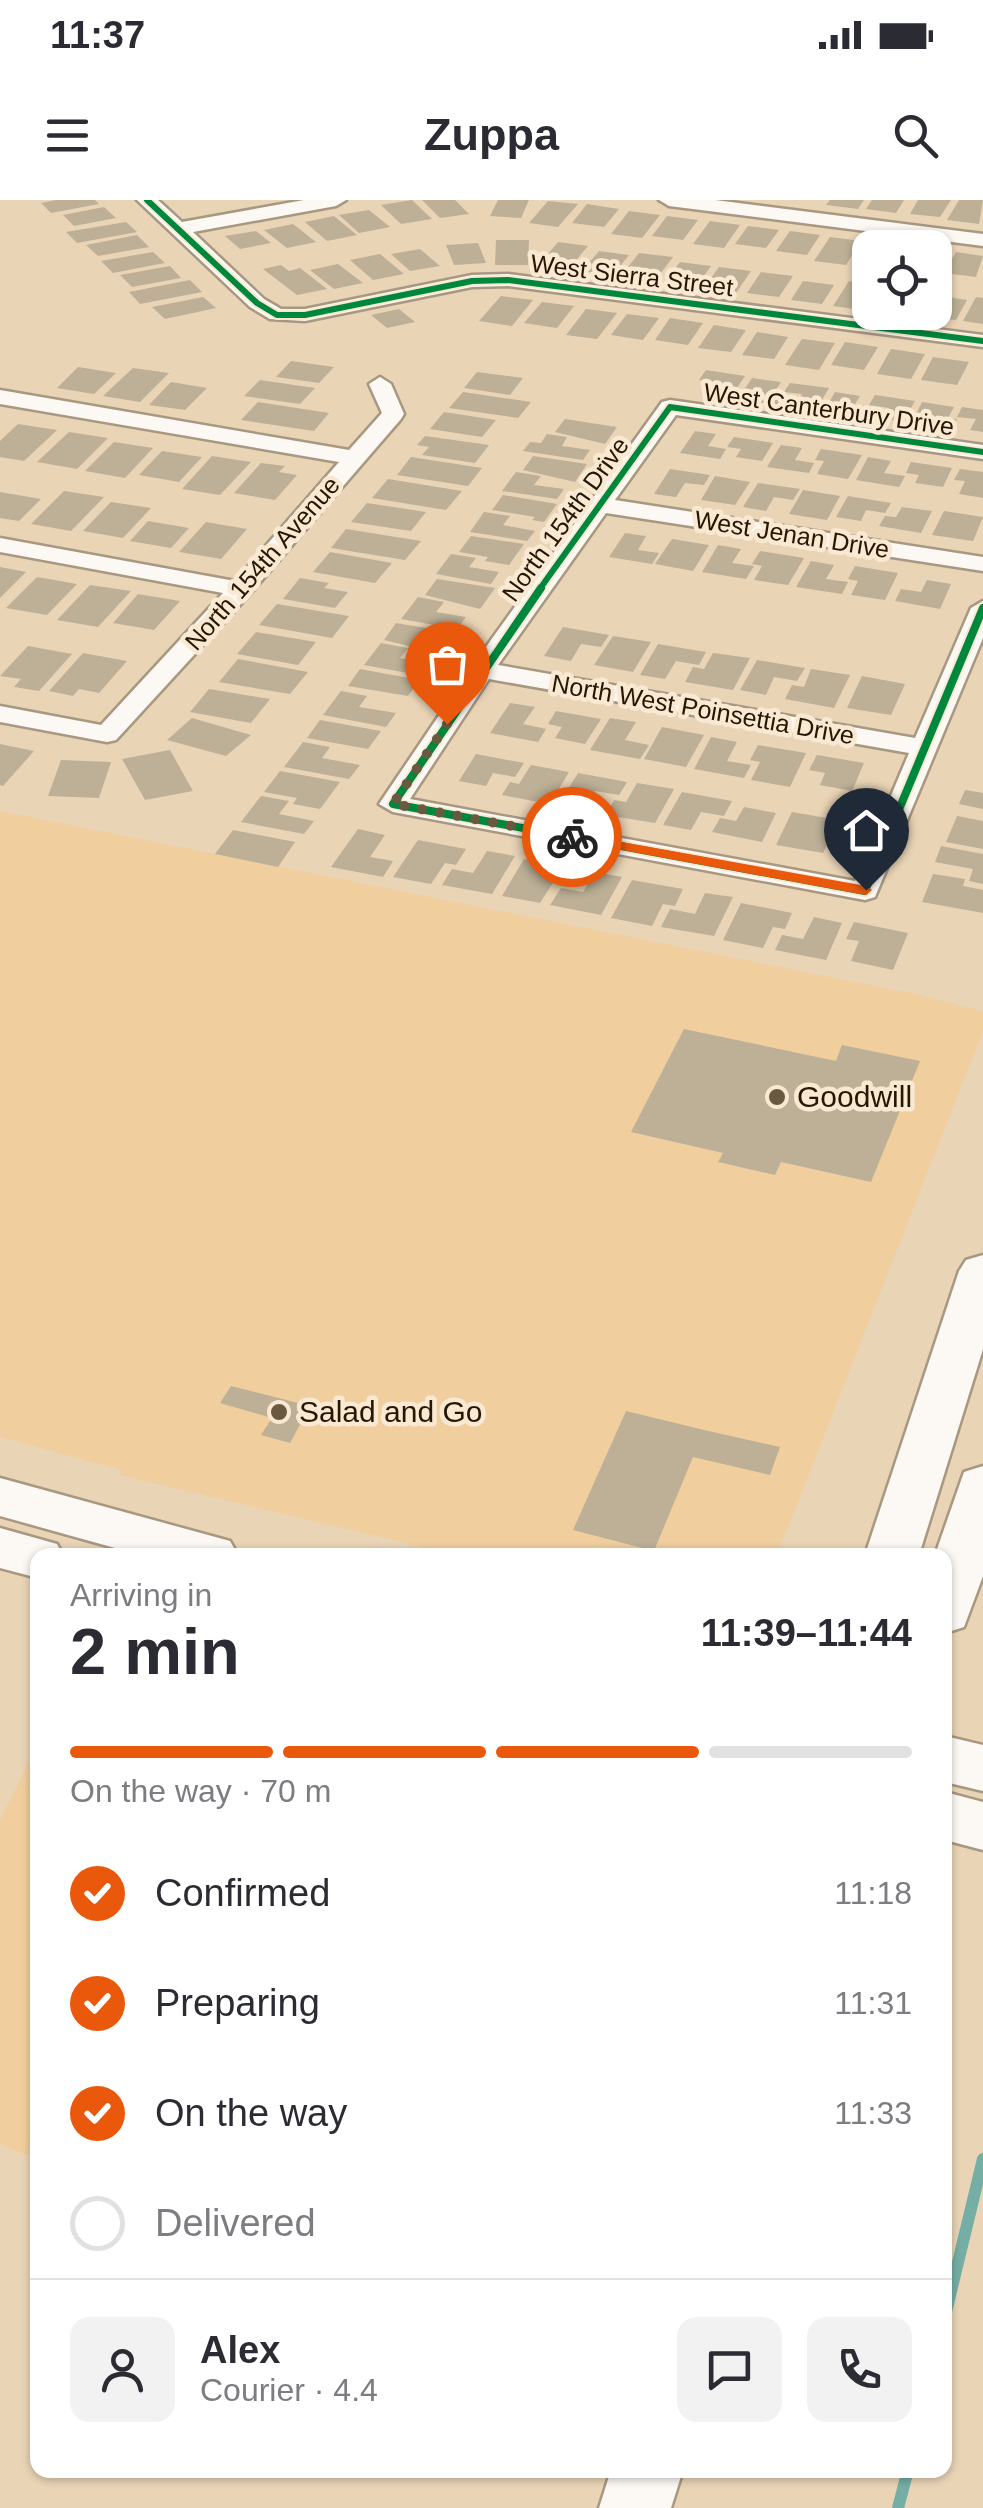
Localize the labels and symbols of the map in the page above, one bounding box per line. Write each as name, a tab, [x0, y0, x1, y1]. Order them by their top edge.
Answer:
street label: West Sierra Street	[529, 249, 735, 301]
street label: West Canterbury Drive	[702, 378, 956, 440]
street label: North 154th Drive	[496, 432, 634, 606]
street label: North 154th Avenue	[179, 471, 345, 655]
street label: West Jenan Drive	[693, 505, 891, 563]
pin	[405, 622, 490, 725]
street label: North West Poinsettia Drive	[550, 669, 856, 749]
courier	[522, 787, 622, 887]
pin	[824, 788, 909, 891]
place label: Goodwill	[797, 1080, 912, 1113]
marker: Goodwill	[766, 1086, 788, 1108]
place label: Salad and Go	[299, 1395, 482, 1428]
marker: Salad and Go	[268, 1401, 290, 1423]

